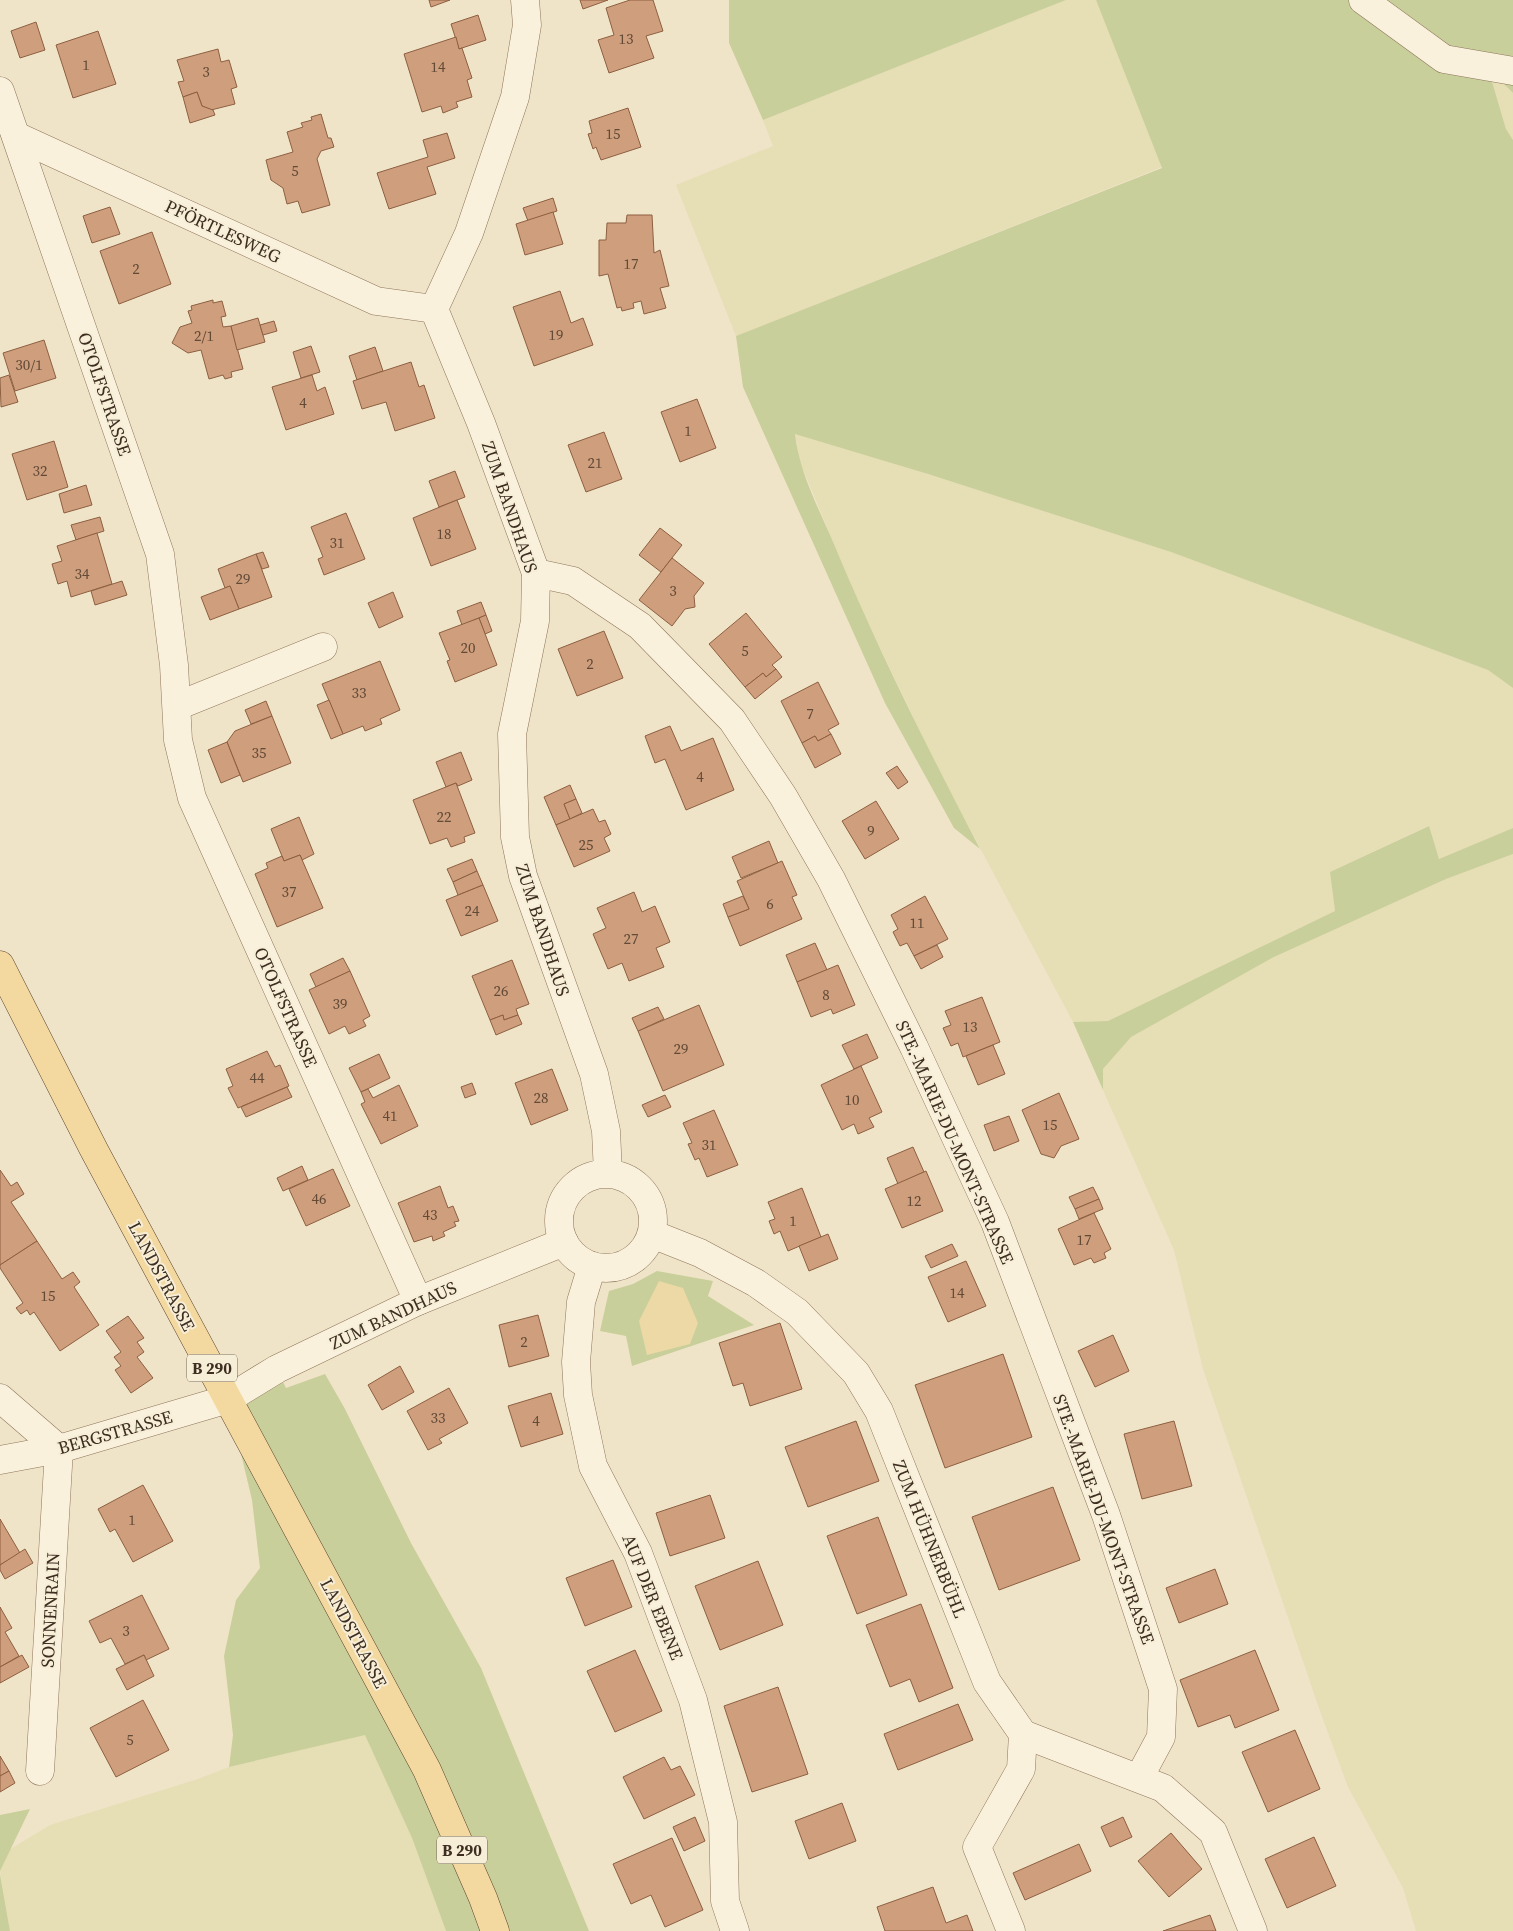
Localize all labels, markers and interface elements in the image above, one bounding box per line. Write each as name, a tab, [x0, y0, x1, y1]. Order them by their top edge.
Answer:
house number: 13	[618, 28, 634, 49]
house number: 1	[82, 54, 90, 75]
house number: 14	[430, 56, 446, 77]
house number: 3	[202, 61, 210, 82]
house number: 15	[605, 123, 621, 144]
house number: 5	[291, 160, 299, 181]
street label: PFÖRTLESWEG	[161, 193, 285, 269]
house number: 17	[623, 253, 639, 274]
house number: 2	[132, 258, 140, 279]
house number: 19	[548, 324, 564, 345]
house number: 2/1	[194, 325, 214, 346]
street label: OTOLFSTRASSE	[72, 329, 138, 459]
house number: 30/1	[15, 354, 43, 375]
house number: 4	[299, 392, 307, 413]
house number: 1	[684, 420, 692, 441]
street label: ZUM BANDHAUS	[476, 438, 544, 576]
house number: 21	[587, 452, 603, 473]
house number: 32	[32, 460, 48, 481]
house number: 18	[436, 523, 452, 544]
house number: 31	[329, 532, 345, 553]
house number: 34	[74, 563, 90, 584]
house number: 29	[235, 568, 251, 589]
house number: 3	[669, 580, 677, 601]
house number: 20	[460, 637, 476, 658]
house number: 5	[741, 640, 749, 661]
house number: 2	[586, 653, 594, 674]
house number: 33	[351, 682, 367, 703]
house number: 7	[806, 703, 814, 724]
house number: 35	[251, 742, 267, 763]
house number: 4	[696, 766, 704, 787]
house number: 22	[436, 806, 452, 827]
house number: 9	[867, 820, 875, 841]
house number: 25	[578, 834, 594, 855]
street label: ZUM BANDHAUS	[510, 861, 576, 999]
house number: 37	[281, 881, 297, 902]
house number: 6	[766, 893, 774, 914]
house number: 24	[464, 900, 480, 921]
house number: 11	[909, 912, 925, 933]
house number: 27	[623, 928, 639, 949]
street label: OTOLFSTRASSE	[248, 943, 324, 1071]
house number: 26	[493, 980, 509, 1001]
house number: 8	[822, 984, 830, 1005]
house number: 39	[332, 993, 348, 1014]
street label: STE.-MARIE-DU-MONT-STRASSE	[890, 1016, 1020, 1268]
house number: 13	[962, 1016, 978, 1037]
house number: 29	[673, 1038, 689, 1059]
house number: 44	[249, 1067, 265, 1088]
house number: 28	[533, 1087, 549, 1108]
house number: 10	[844, 1089, 860, 1110]
house number: 41	[382, 1105, 398, 1126]
house number: 15	[1042, 1114, 1058, 1135]
house number: 31	[701, 1134, 717, 1155]
house number: 46	[311, 1188, 327, 1209]
house number: 12	[906, 1190, 922, 1211]
house number: 43	[422, 1204, 438, 1225]
house number: 1	[789, 1210, 797, 1231]
street label: LANDSTRASSE	[123, 1217, 202, 1335]
house number: 17	[1076, 1229, 1092, 1250]
street label: ZUM BANDHAUS	[325, 1275, 461, 1355]
house number: 14	[949, 1282, 965, 1303]
house number: 15	[40, 1285, 56, 1306]
house number: 2	[520, 1331, 528, 1352]
road number: B 290	[187, 1355, 237, 1382]
street label: STE.-MARIE-DU-MONT-STRASSE	[1047, 1391, 1161, 1648]
street label: BERGSTRASSE	[55, 1404, 175, 1460]
house number: 33	[430, 1407, 446, 1428]
house number: 4	[532, 1410, 540, 1431]
street label: ZUM HÜHNERBÜHL	[887, 1456, 973, 1622]
house number: 1	[128, 1509, 136, 1530]
street label: AUF DER EBENE	[616, 1530, 690, 1664]
street label: SONNENRAIN	[34, 1552, 66, 1668]
street label: LANDSTRASSE	[315, 1574, 394, 1692]
house number: 3	[122, 1620, 130, 1641]
house number: 5	[126, 1729, 134, 1750]
road number: B 290	[437, 1836, 487, 1864]

